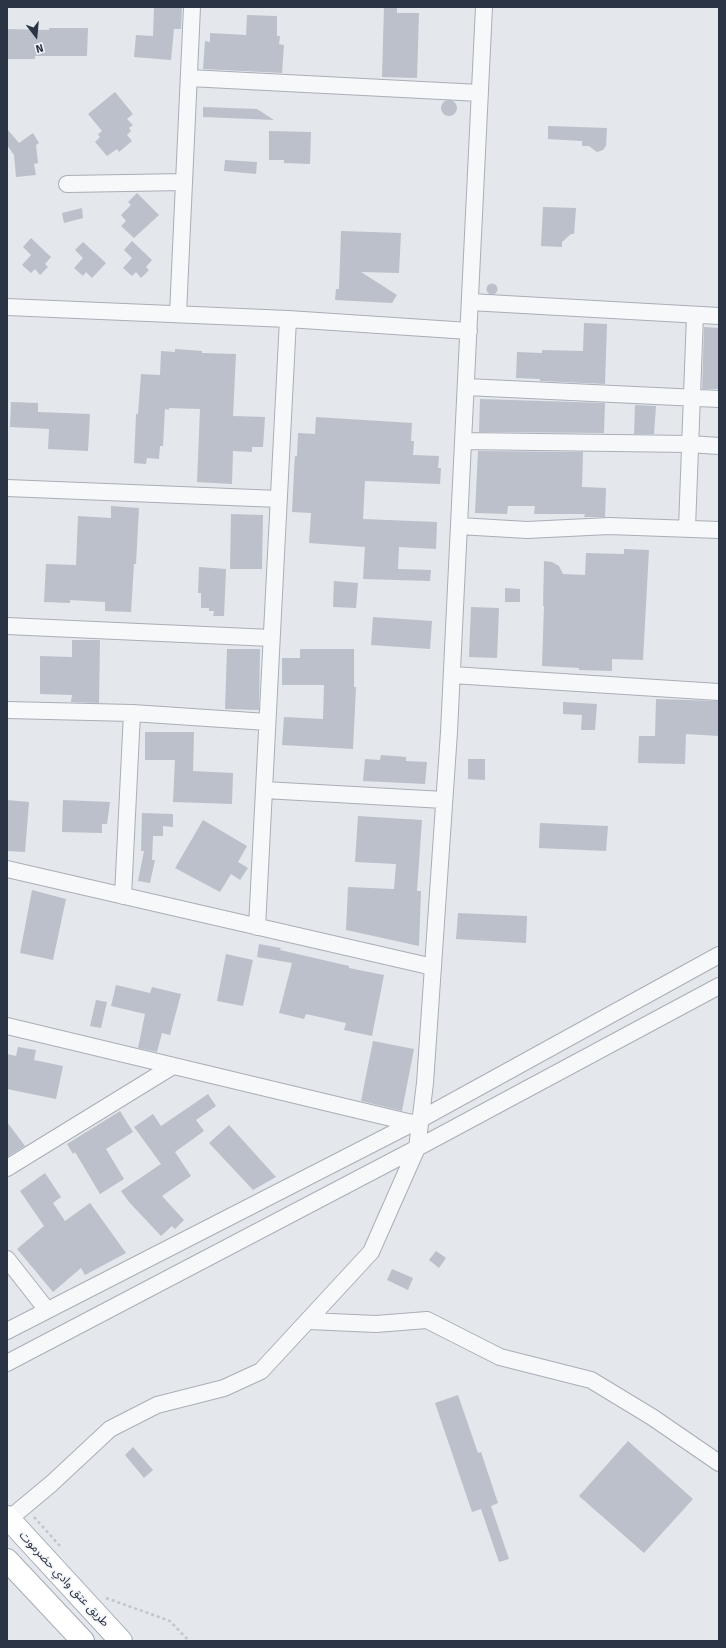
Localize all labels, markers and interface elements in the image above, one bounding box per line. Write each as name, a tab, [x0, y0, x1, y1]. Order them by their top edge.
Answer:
north arrow	[16, 16, 56, 56]
text: N	[34, 41, 45, 55]
street label: طريق عتق وادي حضرموت	[16, 1528, 112, 1630]

